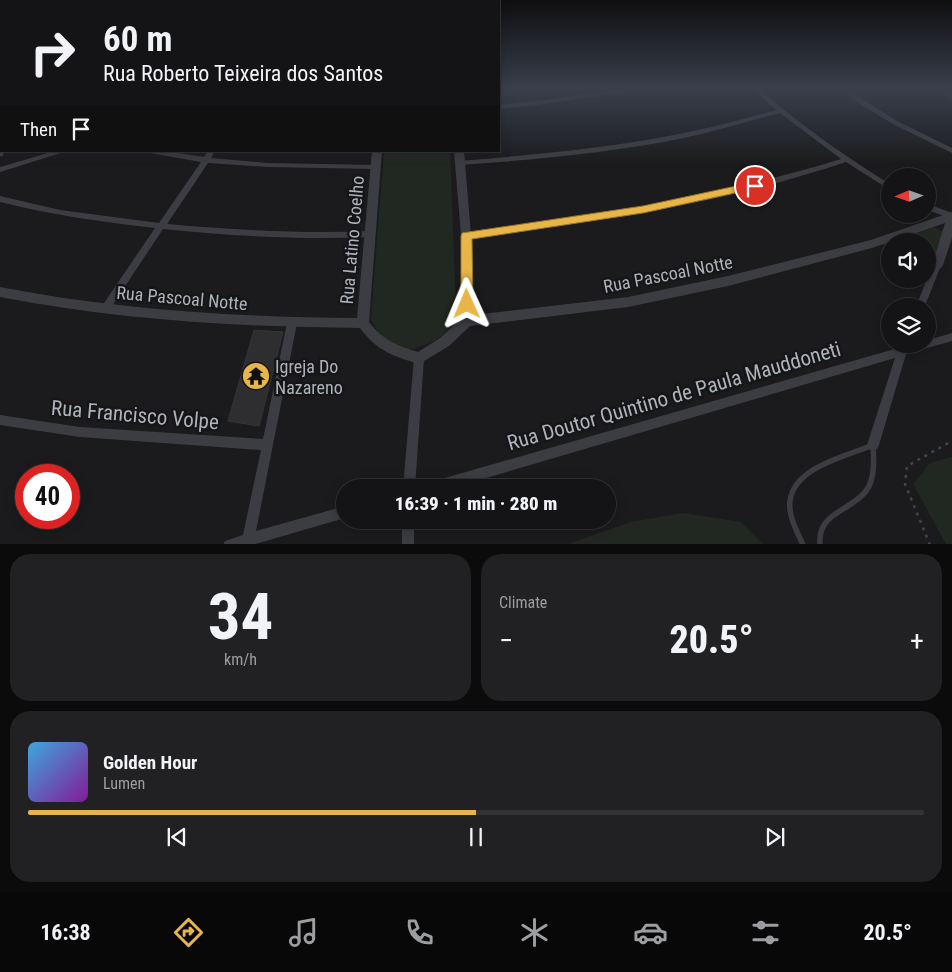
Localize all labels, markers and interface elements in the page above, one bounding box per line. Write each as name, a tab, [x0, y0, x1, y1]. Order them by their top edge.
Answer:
text: 60 m	[103, 19, 172, 60]
icon: right	[20, 20, 85, 85]
text: Rua Roberto Teixeira dos Santos	[103, 61, 383, 86]
icon: arrive	[67, 115, 95, 143]
text: Then	[20, 118, 57, 141]
pin	[734, 165, 776, 207]
north arrow	[881, 168, 936, 222]
map controls	[881, 168, 936, 353]
icon: arrive	[741, 172, 769, 200]
street label: Rua Latino Coelho	[336, 175, 368, 305]
button: sound	[881, 233, 936, 288]
street label: Rua Pascoal Notte	[602, 251, 734, 297]
position arrow	[440, 277, 492, 329]
street label: Rua Pascoal Notte	[116, 282, 248, 314]
button: layers	[881, 298, 936, 353]
street label: Rua Doutor Quintino de Paula Mauddoneti	[504, 337, 844, 455]
place label: Igreja Do Nazareno	[275, 356, 343, 398]
temple icon: Igreja Do Nazareno	[241, 361, 271, 391]
street label: Rua Francisco Volpe	[50, 396, 220, 434]
speed limit sign: 40	[15, 464, 80, 529]
text: 16:39 · 1 min · 280 m	[395, 492, 557, 515]
text: 34	[208, 579, 273, 655]
text: Climate	[499, 593, 547, 612]
text: 20.5°	[669, 618, 754, 662]
text: −	[499, 624, 513, 657]
text: +	[910, 624, 924, 657]
text: km/h	[224, 650, 257, 669]
text: Golden Hour	[103, 751, 197, 774]
text: Lumen	[103, 774, 145, 793]
icon: previous	[163, 823, 191, 851]
icon: pause	[462, 823, 490, 851]
icon: next	[761, 823, 789, 851]
icon: directions	[171, 915, 206, 950]
icon: music	[286, 915, 321, 950]
icon: phone	[402, 915, 437, 950]
icon: climate	[517, 915, 552, 950]
icon: car	[633, 915, 668, 950]
icon: filters	[748, 915, 783, 950]
text: 16:38	[40, 920, 91, 945]
text: 20.5°	[863, 920, 912, 945]

